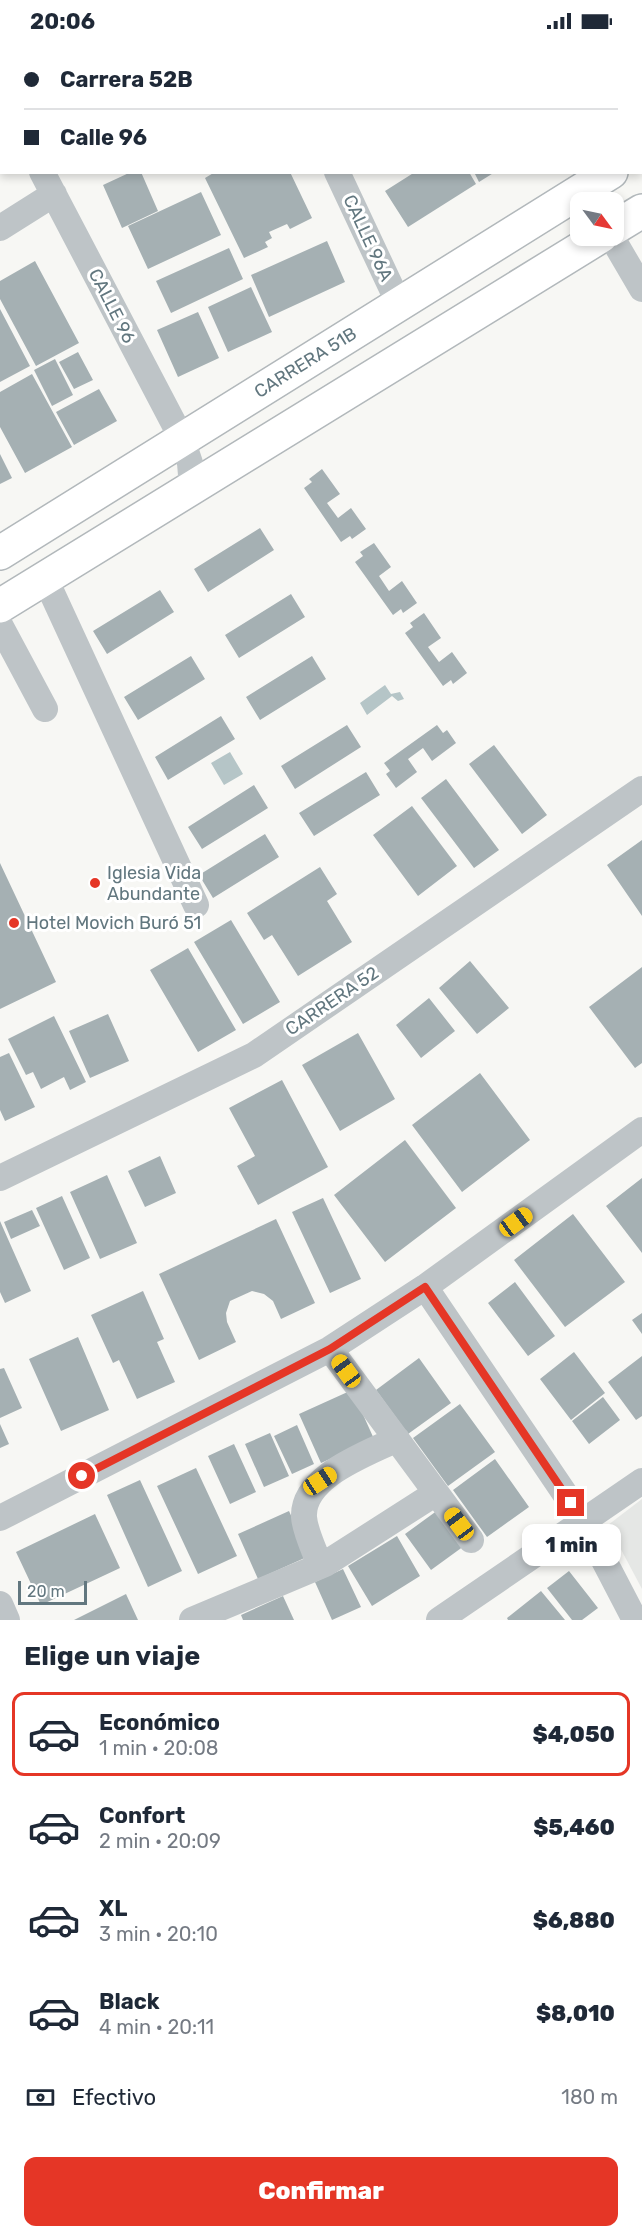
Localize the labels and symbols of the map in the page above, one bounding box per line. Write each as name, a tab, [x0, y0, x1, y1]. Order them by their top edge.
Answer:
street label: CALLE 96A	[338, 191, 398, 285]
north arrow	[570, 192, 624, 246]
street label: CALLE 96	[84, 265, 140, 347]
street label: CARRERA 51B	[250, 322, 361, 403]
place label: Iglesia Vida Abundante	[107, 862, 201, 905]
marker: Iglesia Vida Abundante	[88, 876, 102, 890]
place label: Hotel Movich Buró 51	[26, 912, 201, 934]
marker: Hotel Movich Buró 51	[7, 916, 21, 930]
street label: CARRERA 52	[281, 962, 383, 1040]
car	[496, 1204, 536, 1240]
car	[328, 1351, 364, 1391]
route start	[68, 1462, 95, 1489]
car	[300, 1464, 340, 1498]
route end	[557, 1489, 584, 1516]
car	[441, 1504, 477, 1544]
callout: 1 min	[522, 1524, 620, 1566]
scale bar	[18, 1578, 87, 1606]

